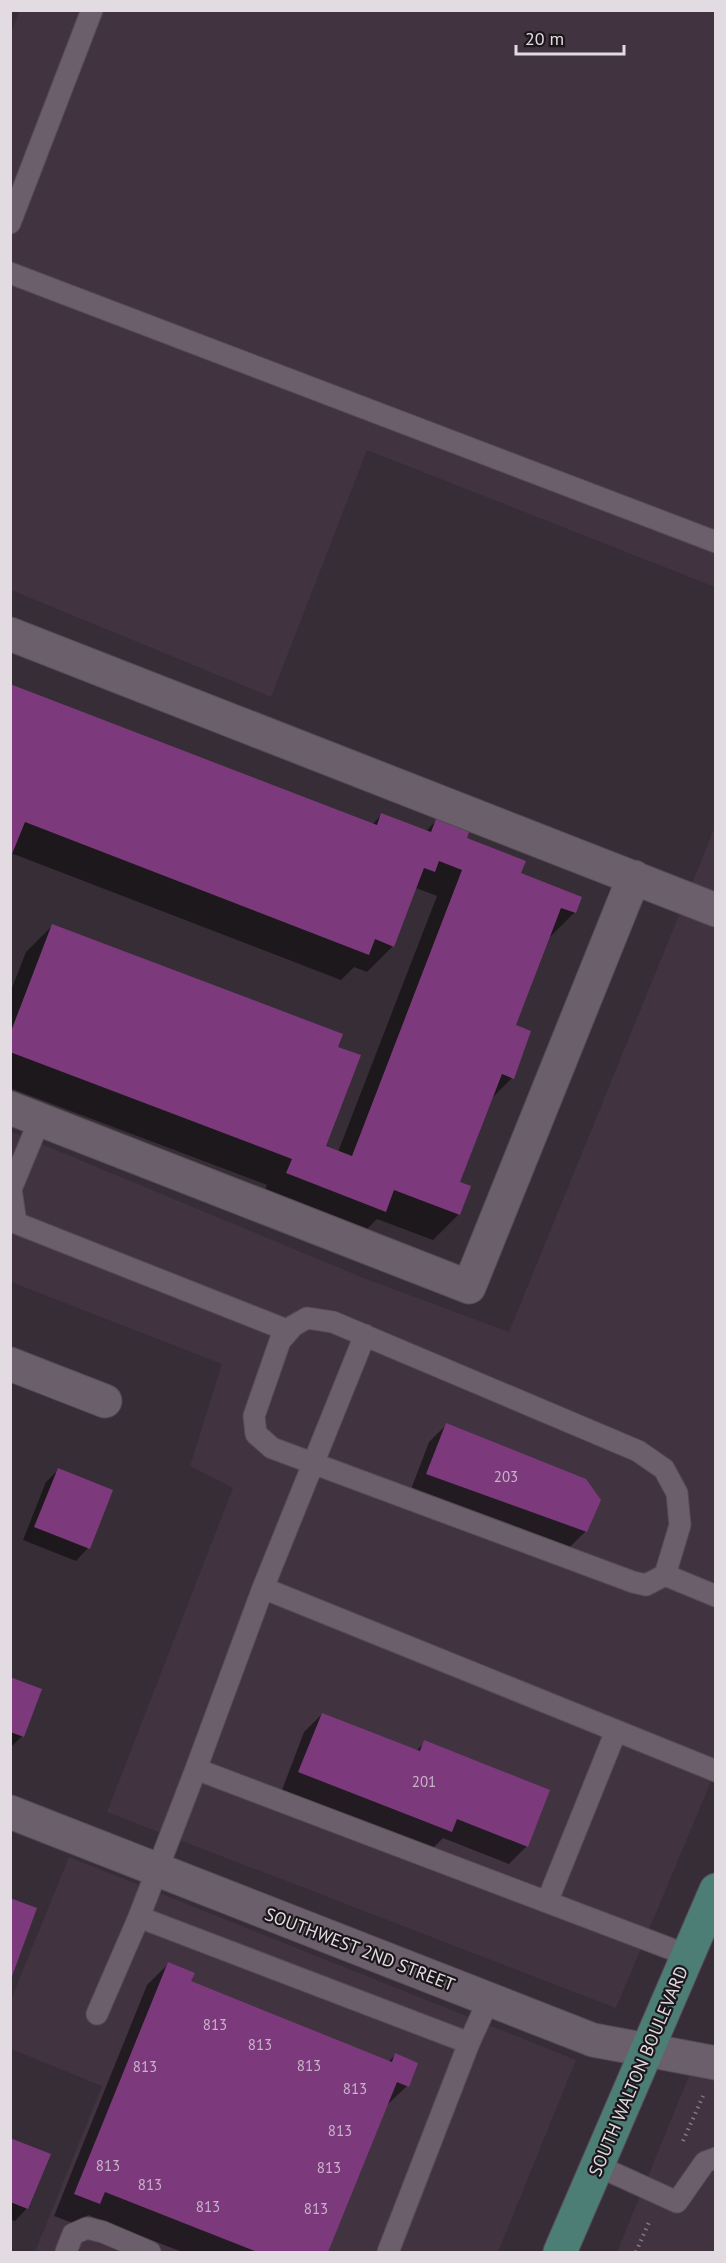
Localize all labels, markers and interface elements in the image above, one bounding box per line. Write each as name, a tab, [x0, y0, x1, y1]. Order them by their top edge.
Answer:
scale bar	[516, 18, 624, 56]
text: 20 m	[525, 27, 564, 50]
house number: 203	[494, 1467, 518, 1486]
house number: 201	[412, 1772, 436, 1791]
street label: SOUTHWEST 2ND STREET	[262, 1902, 458, 1996]
street label: SOUTH WALTON BOULEVARD	[583, 1962, 693, 2180]
house number: 813	[203, 2015, 227, 2034]
house number: 813	[248, 2035, 272, 2054]
house number: 813	[297, 2056, 321, 2075]
house number: 813	[133, 2057, 157, 2076]
house number: 813	[343, 2079, 367, 2098]
house number: 813	[328, 2121, 352, 2140]
house number: 813	[96, 2156, 120, 2175]
house number: 813	[317, 2158, 341, 2177]
house number: 813	[138, 2175, 162, 2194]
house number: 813	[196, 2197, 220, 2216]
house number: 813	[304, 2199, 328, 2218]

